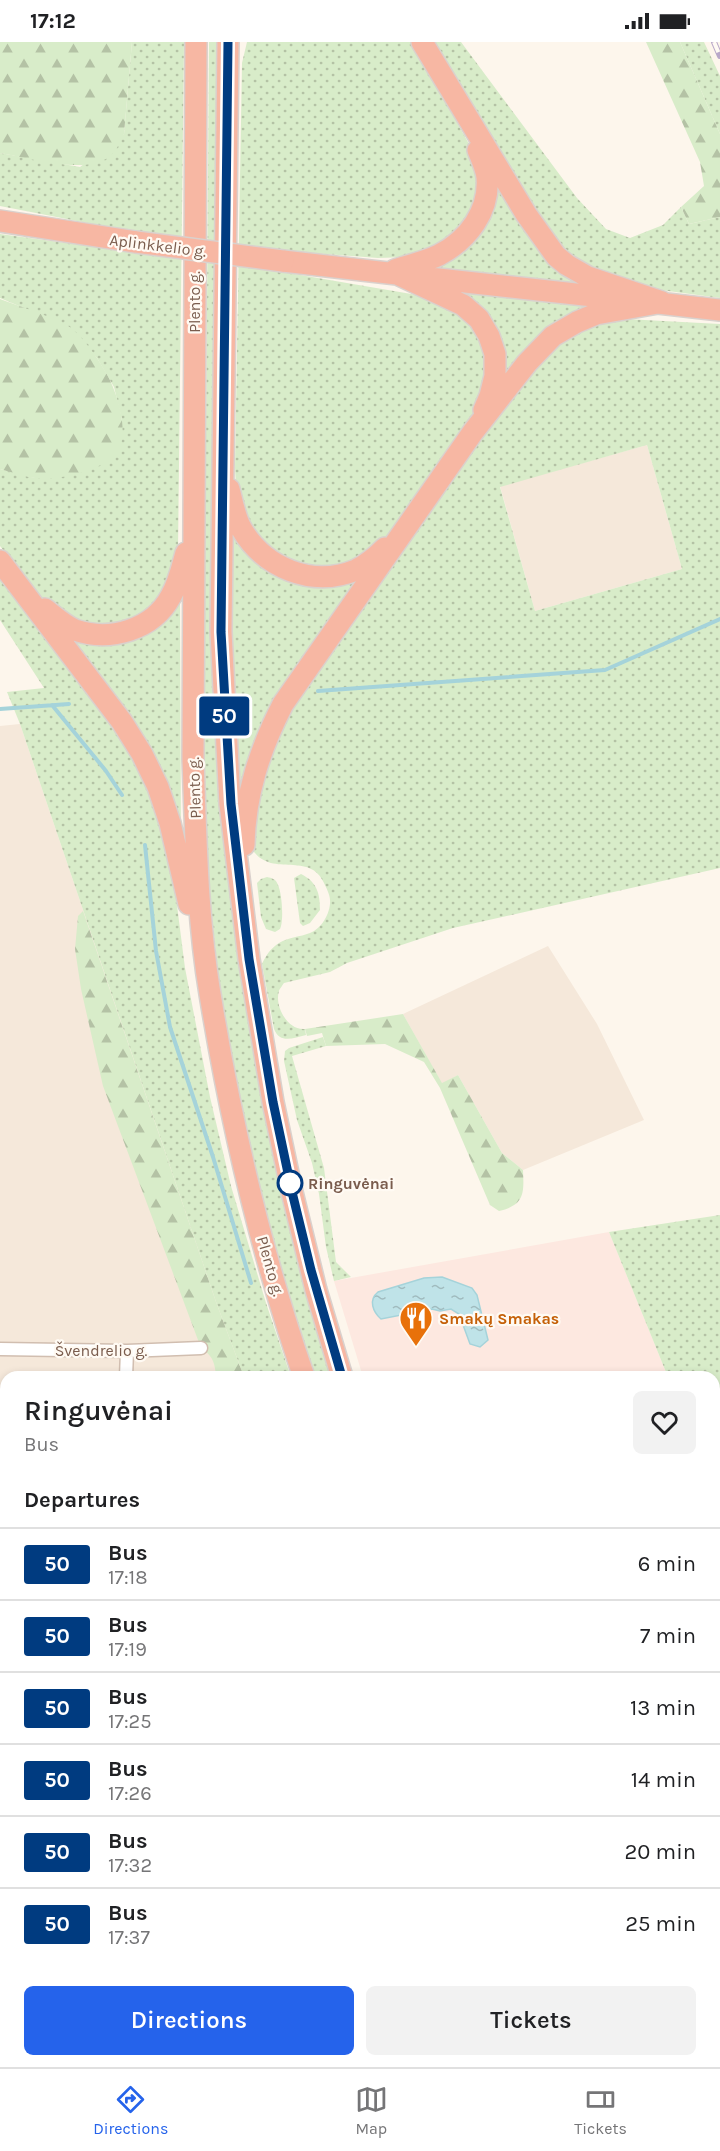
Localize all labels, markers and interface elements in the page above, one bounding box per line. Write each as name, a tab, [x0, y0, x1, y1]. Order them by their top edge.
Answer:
text: 17:12	[30, 8, 76, 34]
street label: Aplinkkelio g.	[108, 230, 208, 261]
street label: Plento g.	[185, 271, 204, 333]
line badge: 50	[197, 696, 251, 736]
text: 50	[211, 704, 237, 728]
street label: Plento g.	[184, 757, 205, 819]
marker: Ringuvėnai	[277, 1170, 303, 1196]
place label: Ringuvėnai	[308, 1174, 394, 1193]
street label: Plento g.	[253, 1234, 288, 1299]
restaurant icon: Smakų Smakas	[398, 1300, 434, 1347]
place label: Smakų Smakas	[439, 1309, 559, 1328]
street label: Švendrelio g.	[55, 1341, 148, 1360]
button: heart	[633, 1391, 696, 1454]
text: Ringuvėnai	[24, 1394, 173, 1427]
text: Bus	[24, 1433, 59, 1456]
text: Departures	[24, 1487, 140, 1513]
text: Bus	[108, 1540, 148, 1566]
text: 6 min	[638, 1551, 696, 1577]
text: 50	[44, 1552, 70, 1576]
text: 17:18	[108, 1566, 148, 1589]
text: Bus	[108, 1612, 148, 1638]
text: 7 min	[640, 1623, 696, 1649]
text: 50	[44, 1624, 70, 1648]
text: 17:19	[108, 1638, 147, 1661]
text: Bus	[108, 1684, 148, 1710]
text: 13 min	[630, 1695, 696, 1721]
text: 50	[44, 1696, 70, 1720]
text: 17:25	[108, 1710, 152, 1733]
text: Bus	[108, 1756, 148, 1782]
text: 14 min	[631, 1767, 696, 1793]
text: 50	[44, 1768, 70, 1792]
text: 17:26	[108, 1782, 152, 1805]
text: Bus	[108, 1828, 148, 1854]
text: 20 min	[625, 1839, 696, 1865]
text: 50	[44, 1840, 70, 1864]
text: 17:32	[108, 1854, 152, 1877]
text: Bus	[108, 1900, 148, 1926]
text: 25 min	[625, 1911, 696, 1937]
text: 50	[44, 1912, 70, 1936]
text: 17:37	[108, 1926, 150, 1949]
button: Directions	[24, 1986, 354, 2055]
button: Tickets	[366, 1986, 696, 2055]
tab: Directions	[93, 2083, 168, 2138]
tab: Map	[355, 2083, 388, 2138]
tab: Tickets	[574, 2083, 627, 2138]

